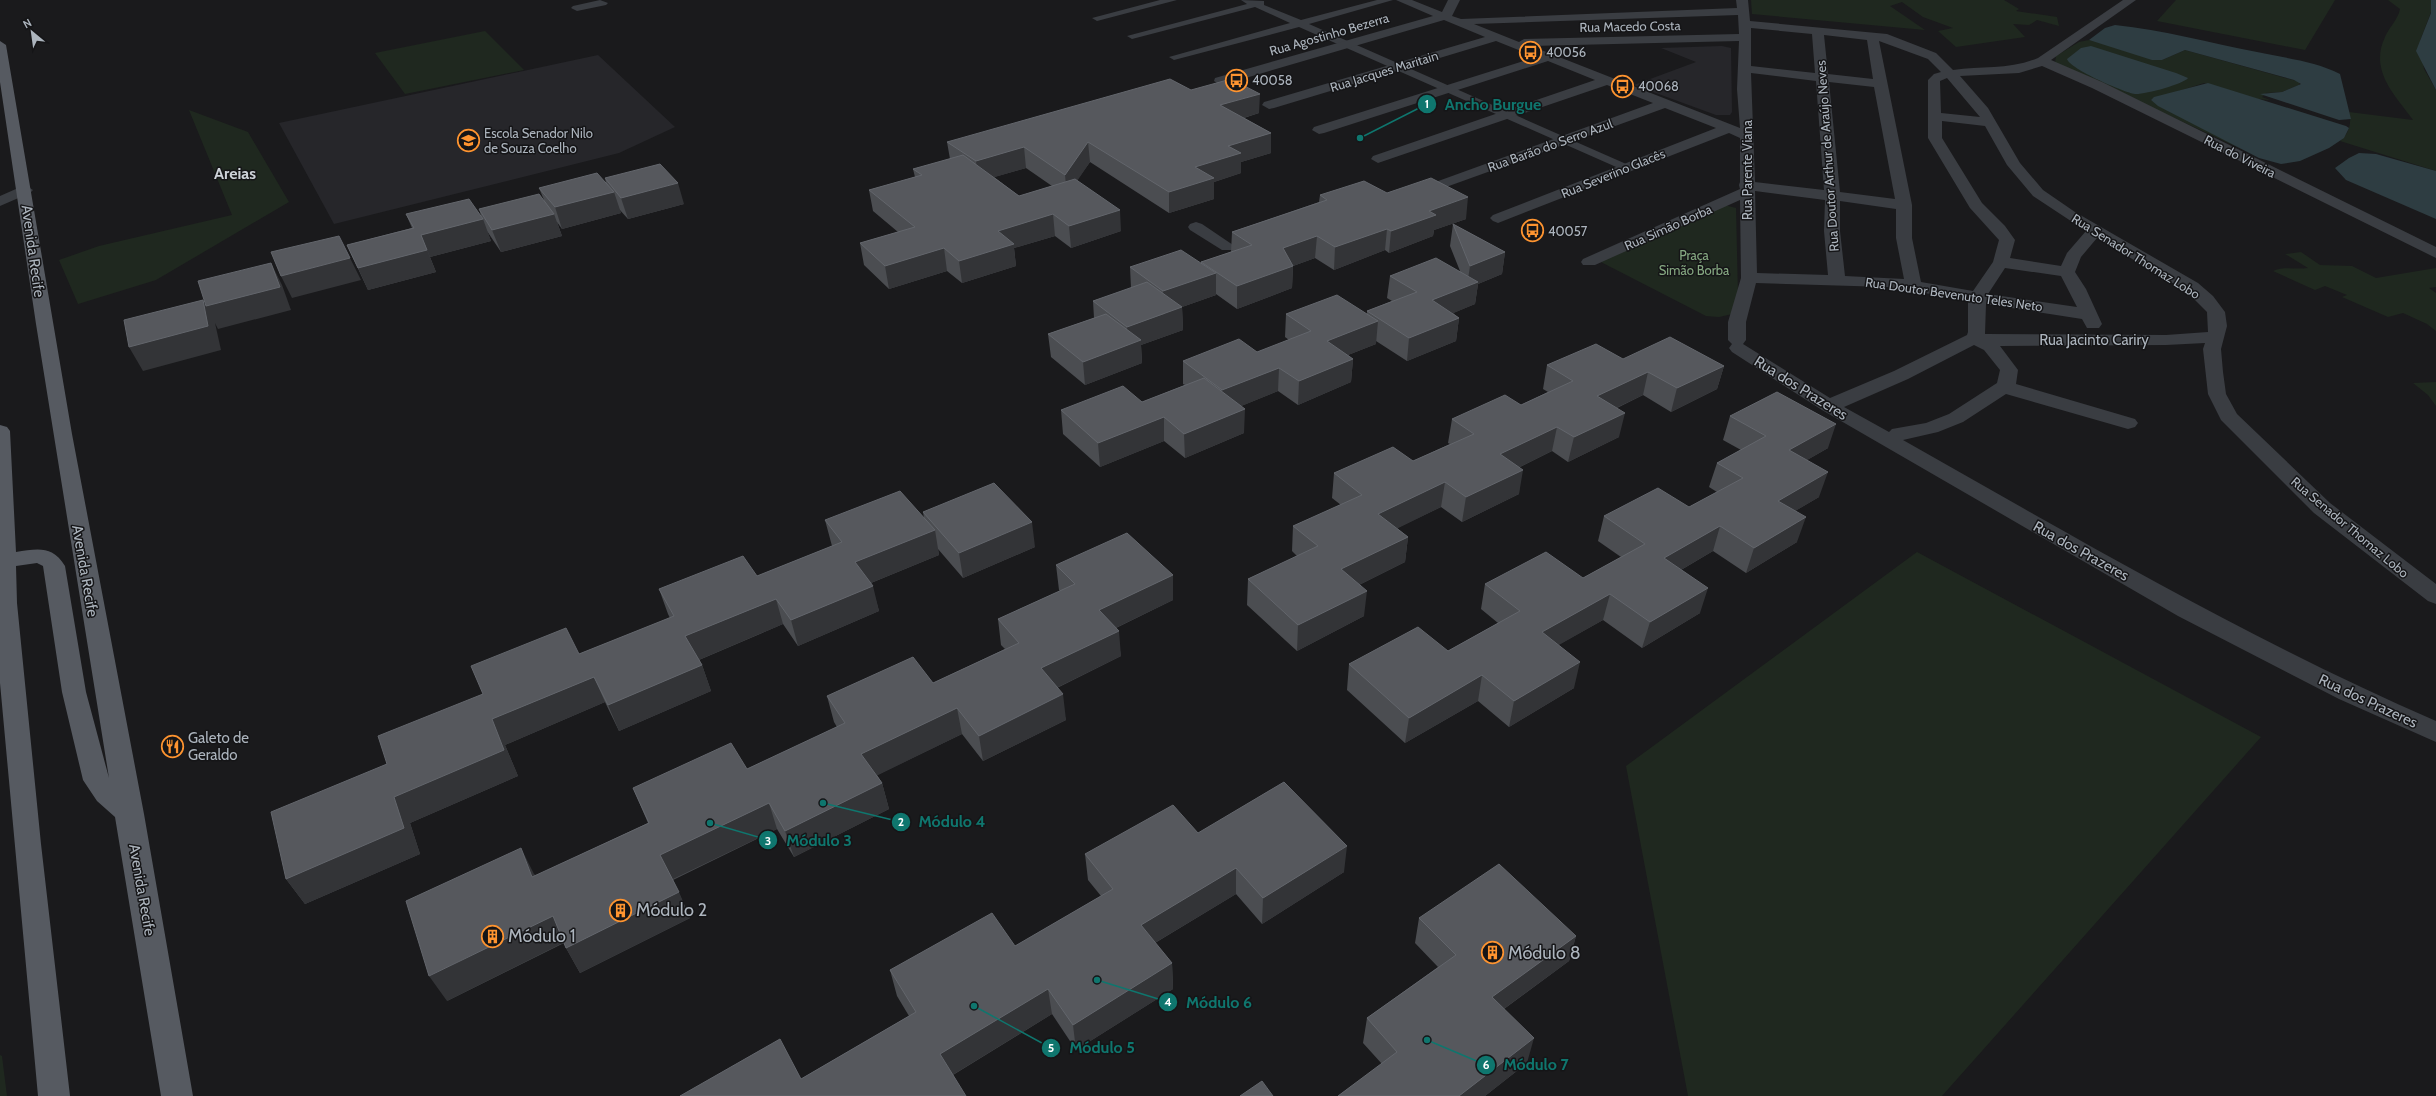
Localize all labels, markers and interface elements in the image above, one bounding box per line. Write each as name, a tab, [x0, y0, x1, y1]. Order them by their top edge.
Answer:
street label: Rua Agostinho Bezerra	[1267, 9, 1391, 59]
north arrow	[12, 12, 52, 52]
text: N	[20, 15, 34, 31]
street label: Rua Macedo Costa	[1579, 17, 1681, 35]
bus stop icon: 40056	[1517, 39, 1543, 65]
place label: 40056	[1546, 44, 1586, 60]
street label: Rua Jacques Maritain	[1328, 47, 1440, 95]
street label: Rua Doutor Arthur de Araújo Neves	[1812, 59, 1843, 252]
bus stop icon: 40058	[1223, 67, 1249, 93]
place label: 40058	[1252, 72, 1293, 88]
bus stop icon: 40068	[1609, 73, 1635, 99]
place label: 40068	[1638, 78, 1679, 94]
callout: Ancho Burgue	[1417, 90, 1550, 118]
text: Ancho Burgue	[1445, 95, 1541, 114]
text: 1	[1425, 96, 1429, 111]
street label: Rua Barão do Serro Azul	[1485, 115, 1615, 175]
street label: Rua Parente Viana	[1739, 119, 1755, 220]
place label: Escola Senador Nilo de Souza Coelho	[484, 125, 593, 156]
school or university icon: Escola Senador Nilo de Souza Coelho	[455, 127, 481, 153]
street label: Rua do Viveira	[2202, 131, 2279, 181]
street label: Rua Severino Glacês	[1559, 145, 1668, 201]
district label: Areias	[214, 164, 256, 183]
street label: Rua Simão Borba	[1622, 200, 1715, 253]
street label: Avenida Recife	[18, 204, 48, 299]
street label: Rua Senador Thomaz Lobo	[2069, 210, 2203, 302]
bus stop icon: 40057	[1519, 218, 1545, 244]
place label: 40057	[1548, 223, 1588, 239]
park label: Praça Simão Borba	[1659, 247, 1730, 278]
street label: Rua Doutor Bevenuto Teles Neto	[1864, 274, 2044, 314]
street label: Rua Jacinto Cariry	[2039, 331, 2149, 349]
street label: Rua dos Prazeres	[1751, 352, 1851, 424]
street label: Rua Senador Thomaz Lobo	[2288, 473, 2412, 581]
street label: Rua dos Prazeres	[2030, 517, 2132, 585]
street label: Avenida Recife	[68, 524, 102, 619]
street label: Rua dos Prazeres	[2316, 670, 2420, 732]
place label: Galeto de Geraldo	[188, 729, 249, 764]
restaurant icon: Galeto de Geraldo	[159, 734, 185, 760]
callout: Módulo 4	[891, 808, 994, 836]
text: Módulo 4	[919, 812, 986, 831]
text: 2	[898, 814, 904, 829]
callout: Módulo 3	[758, 826, 860, 854]
text: Módulo 3	[786, 831, 852, 850]
text: 3	[765, 833, 771, 848]
street label: Avenida Recife	[125, 843, 159, 938]
building icon: Módulo 2	[607, 897, 633, 923]
place label: Módulo 2	[636, 899, 707, 921]
building icon: Módulo 1	[480, 923, 506, 949]
place label: Módulo 1	[508, 925, 576, 947]
building icon: Módulo 8	[1479, 940, 1505, 966]
place label: Módulo 8	[1508, 942, 1581, 964]
callout: Módulo 6	[1158, 988, 1260, 1016]
text: Módulo 6	[1186, 993, 1252, 1012]
text: 4	[1164, 994, 1172, 1009]
callout: Módulo 5	[1041, 1034, 1142, 1062]
text: Módulo 5	[1069, 1038, 1135, 1057]
text: 5	[1048, 1040, 1054, 1055]
callout: Módulo 7	[1476, 1051, 1577, 1079]
text: Módulo 7	[1503, 1055, 1569, 1074]
text: 6	[1483, 1057, 1490, 1072]

